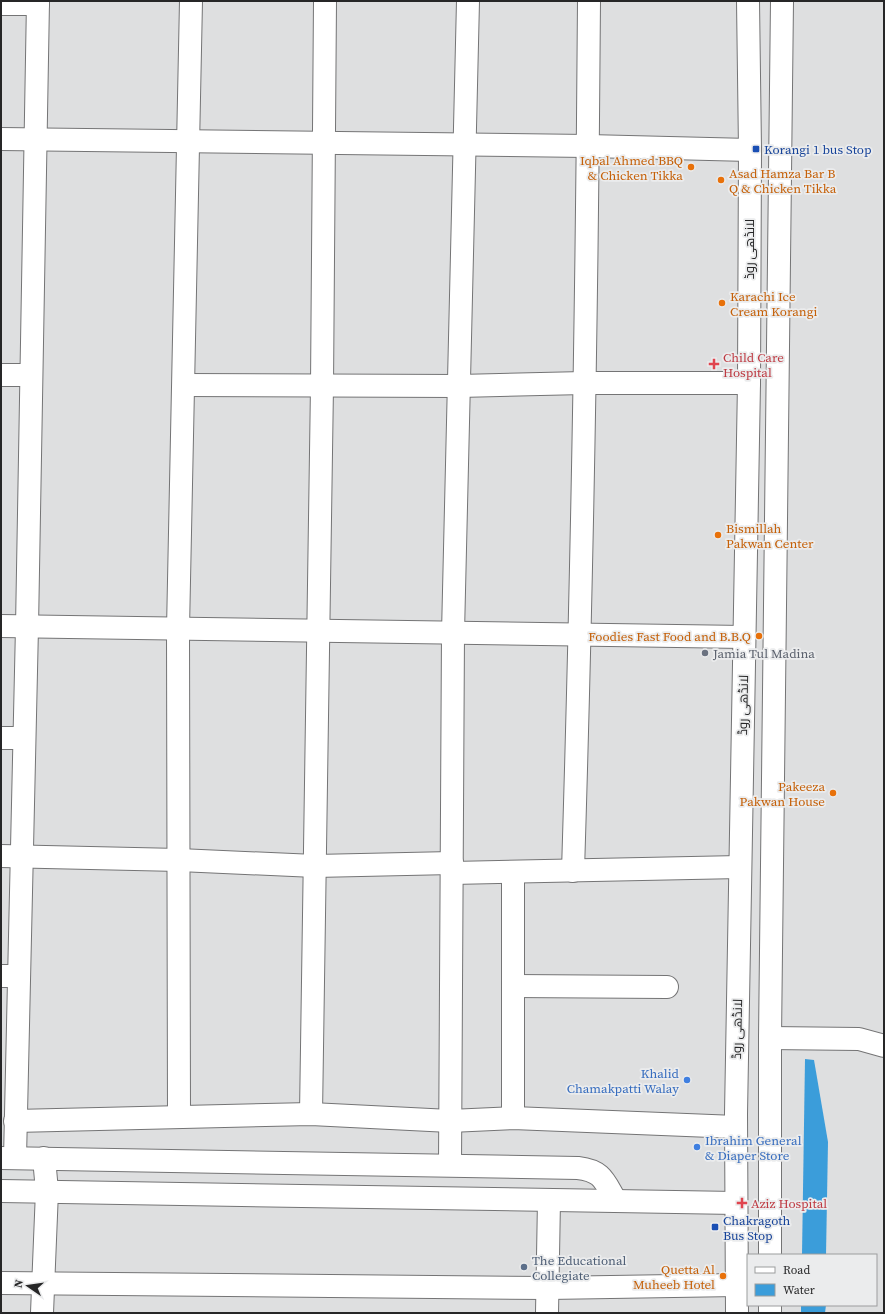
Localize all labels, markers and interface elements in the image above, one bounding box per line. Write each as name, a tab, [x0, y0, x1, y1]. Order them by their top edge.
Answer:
place label: Korangi 1 bus Stop	[764, 141, 871, 158]
marker: Korangi 1 bus Stop	[751, 144, 761, 154]
place label: Iqbal Ahmed BBQ & Chicken Tikka	[580, 152, 683, 184]
marker: Iqbal Ahmed BBQ & Chicken Tikka	[686, 162, 696, 172]
place label: Asad Hamza Bar B Q & Chicken Tikka	[729, 165, 837, 197]
marker: Asad Hamza Bar B Q & Chicken Tikka	[716, 175, 726, 185]
street label: لانڈھی روڈ	[741, 219, 758, 279]
place label: Karachi Ice Cream Korangi	[730, 288, 817, 320]
marker: Karachi Ice Cream Korangi	[717, 298, 727, 308]
place label: Child Care Hospital	[723, 349, 784, 381]
marker: Child Care Hospital	[708, 358, 720, 370]
place label: Bismillah Pakwan Center	[726, 520, 814, 552]
marker: Bismillah Pakwan Center	[713, 530, 723, 540]
place label: Foodies Fast Food and B.B.Q	[588, 628, 751, 645]
marker: Foodies Fast Food and B.B.Q	[754, 631, 764, 641]
place label: Jamia Tul Madina	[712, 645, 815, 662]
marker: Jamia Tul Madina	[700, 648, 710, 658]
street label: لانڈھی روڈ	[734, 675, 752, 735]
place label: Pakeeza Pakwan House	[740, 778, 825, 810]
marker: Pakeeza Pakwan House	[828, 788, 838, 798]
street label: لانڈھی روڈ	[728, 999, 746, 1059]
place label: Khalid Chamakpatti Walay	[567, 1065, 680, 1097]
marker: Khalid Chamakpatti Walay	[682, 1075, 692, 1085]
place label: Ibrahim General & Diaper Store	[705, 1132, 802, 1164]
marker: Ibrahim General & Diaper Store	[692, 1142, 702, 1152]
place label: Aziz Hospital	[751, 1195, 827, 1212]
marker: Aziz Hospital	[736, 1197, 748, 1209]
place label: Chakragoth Bus Stop	[723, 1212, 790, 1244]
marker: Chakragoth Bus Stop	[710, 1222, 720, 1232]
place label: The Educational Collegiate	[532, 1252, 627, 1284]
legend	[747, 1254, 877, 1306]
place label: Quetta Al Muheeb Hotel	[633, 1261, 715, 1293]
marker: The Educational Collegiate	[519, 1262, 529, 1272]
text: Road	[783, 1262, 810, 1278]
north arrow	[8, 1266, 48, 1306]
marker: Quetta Al Muheeb Hotel	[718, 1271, 728, 1281]
text: N	[11, 1278, 27, 1289]
text: Water	[783, 1282, 815, 1298]

